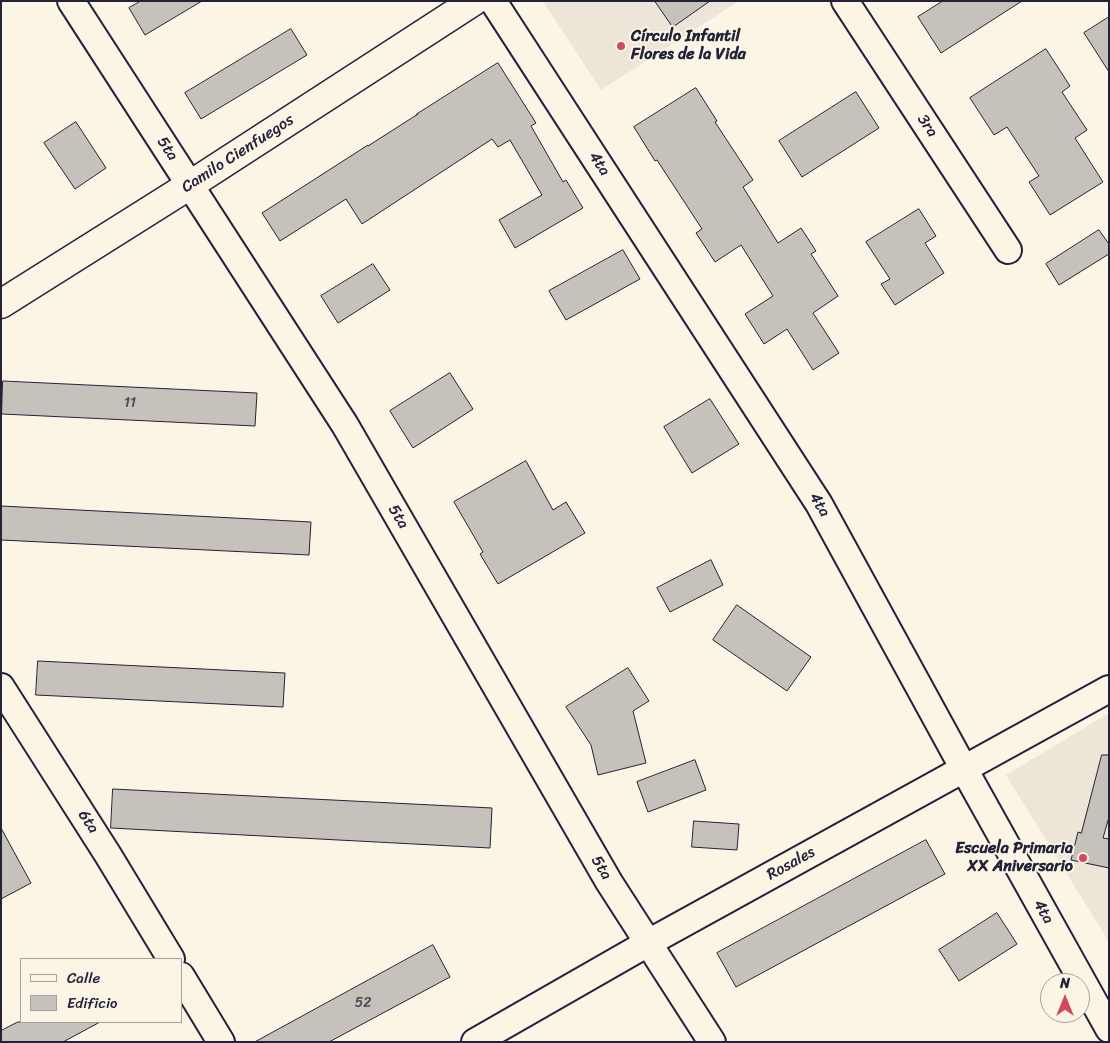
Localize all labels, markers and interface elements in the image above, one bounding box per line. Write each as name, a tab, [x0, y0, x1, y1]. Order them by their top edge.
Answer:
place label: Círculo Infantil Flores de la Vida	[631, 27, 746, 65]
marker: Círculo Infantil Flores de la Vida	[615, 40, 627, 52]
street label: Camilo Cienfuegos	[178, 111, 298, 197]
street label: 3ra	[913, 111, 941, 141]
street label: 5ta	[152, 133, 182, 165]
street label: 4ta	[584, 148, 614, 180]
house number: 11	[124, 395, 136, 411]
street label: 4ta	[804, 489, 834, 521]
street label: 5ta	[383, 501, 413, 533]
street label: 6ta	[73, 807, 103, 837]
place label: Escuela Primaria XX Aniversario	[955, 839, 1073, 877]
street label: Rosales	[764, 843, 818, 885]
street label: 5ta	[586, 852, 616, 884]
marker: Escuela Primaria XX Aniversario	[1077, 852, 1089, 864]
street label: 4ta	[1029, 896, 1057, 928]
legend	[20, 958, 182, 1023]
text: Calle	[67, 965, 100, 991]
text: N	[1060, 971, 1070, 996]
north arrow	[1040, 973, 1090, 1023]
text: Edificio	[67, 990, 118, 1016]
house number: 52	[355, 995, 371, 1011]

